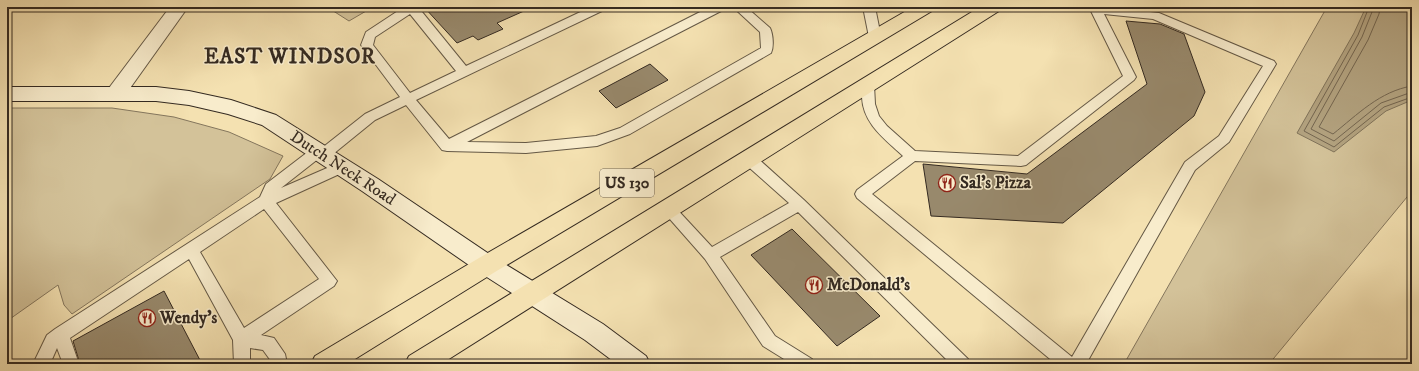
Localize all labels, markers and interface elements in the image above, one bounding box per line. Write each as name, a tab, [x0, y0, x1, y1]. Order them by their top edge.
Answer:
district label: EAST WINDSOR	[204, 44, 376, 70]
street label: Dutch Neck Road	[286, 126, 400, 211]
road number: US 130	[600, 169, 654, 197]
place label: Sal's Pizza	[960, 172, 1032, 194]
restaurant icon: Sal's Pizza	[937, 173, 957, 193]
place label: McDonald's	[827, 274, 910, 296]
restaurant icon: McDonald's	[804, 275, 824, 295]
place label: Wendy's	[159, 307, 217, 329]
restaurant icon: Wendy's	[137, 308, 157, 328]

